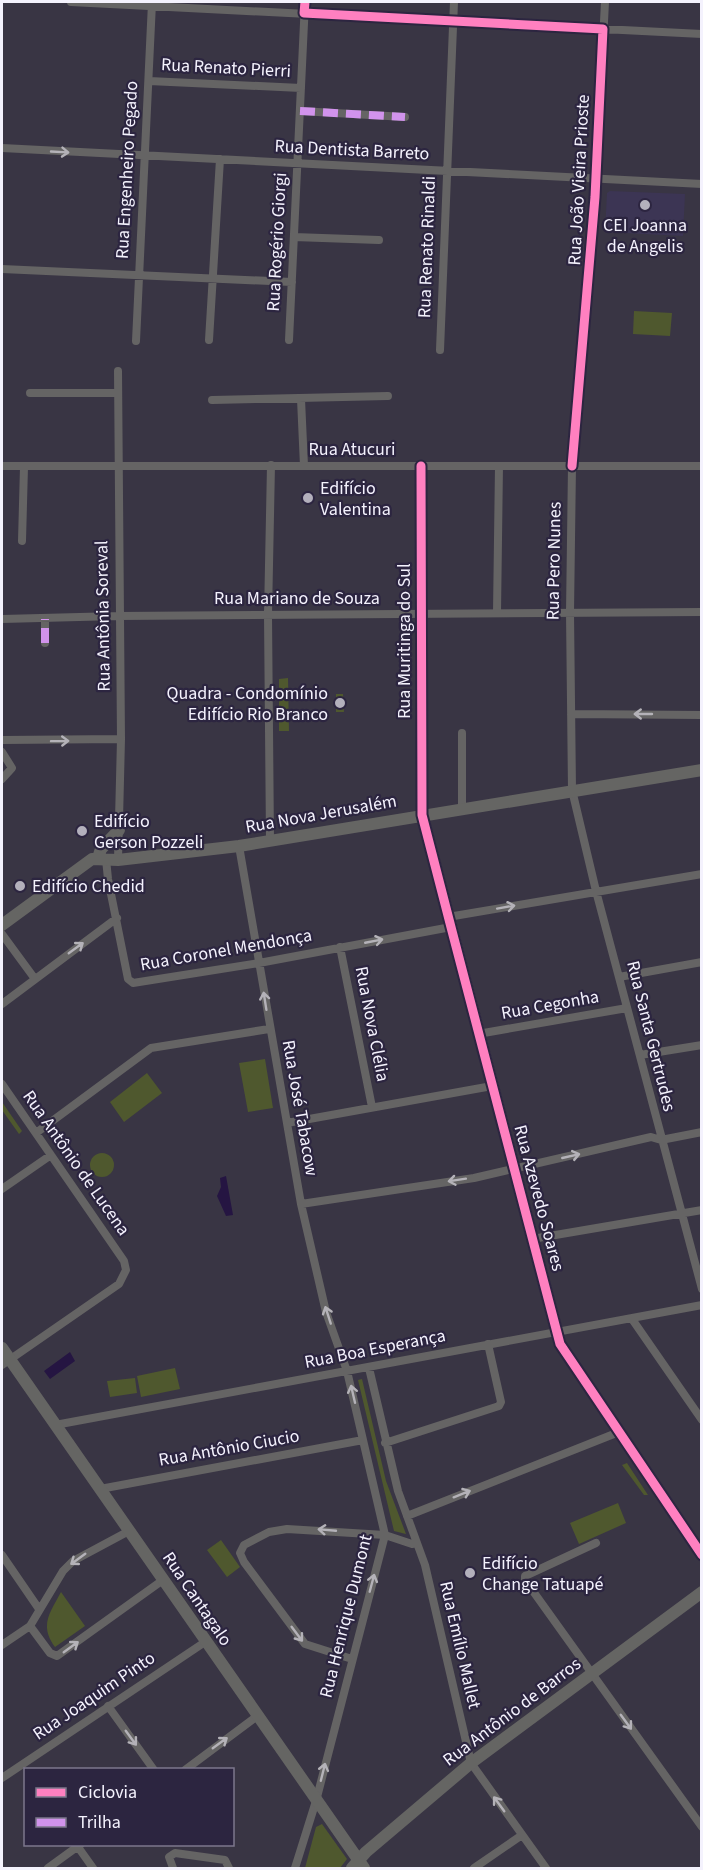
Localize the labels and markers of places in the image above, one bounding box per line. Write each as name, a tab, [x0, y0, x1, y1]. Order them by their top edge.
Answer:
marker: CEI Joanna de Angelis	[638, 198, 652, 212]
place label: CEI Joanna de Angelis	[603, 213, 687, 259]
place label: Edifício Valentina	[320, 476, 391, 522]
marker: Edifício Valentina	[301, 491, 315, 505]
place label: Quadra - Condomínio Edifício Rio Branco	[166, 681, 328, 727]
marker: Quadra - Condomínio Edifício Rio Branco	[333, 696, 347, 710]
place label: Edifício Gerson Pozzeli	[94, 809, 203, 855]
marker: Edifício Gerson Pozzeli	[75, 824, 89, 838]
place label: Edifício Chedid	[32, 874, 145, 899]
marker: Edifício Chedid	[13, 879, 27, 893]
place label: Edifício Change Tatuapé	[482, 1551, 603, 1597]
marker: Edifício Change Tatuapé	[463, 1566, 477, 1580]

